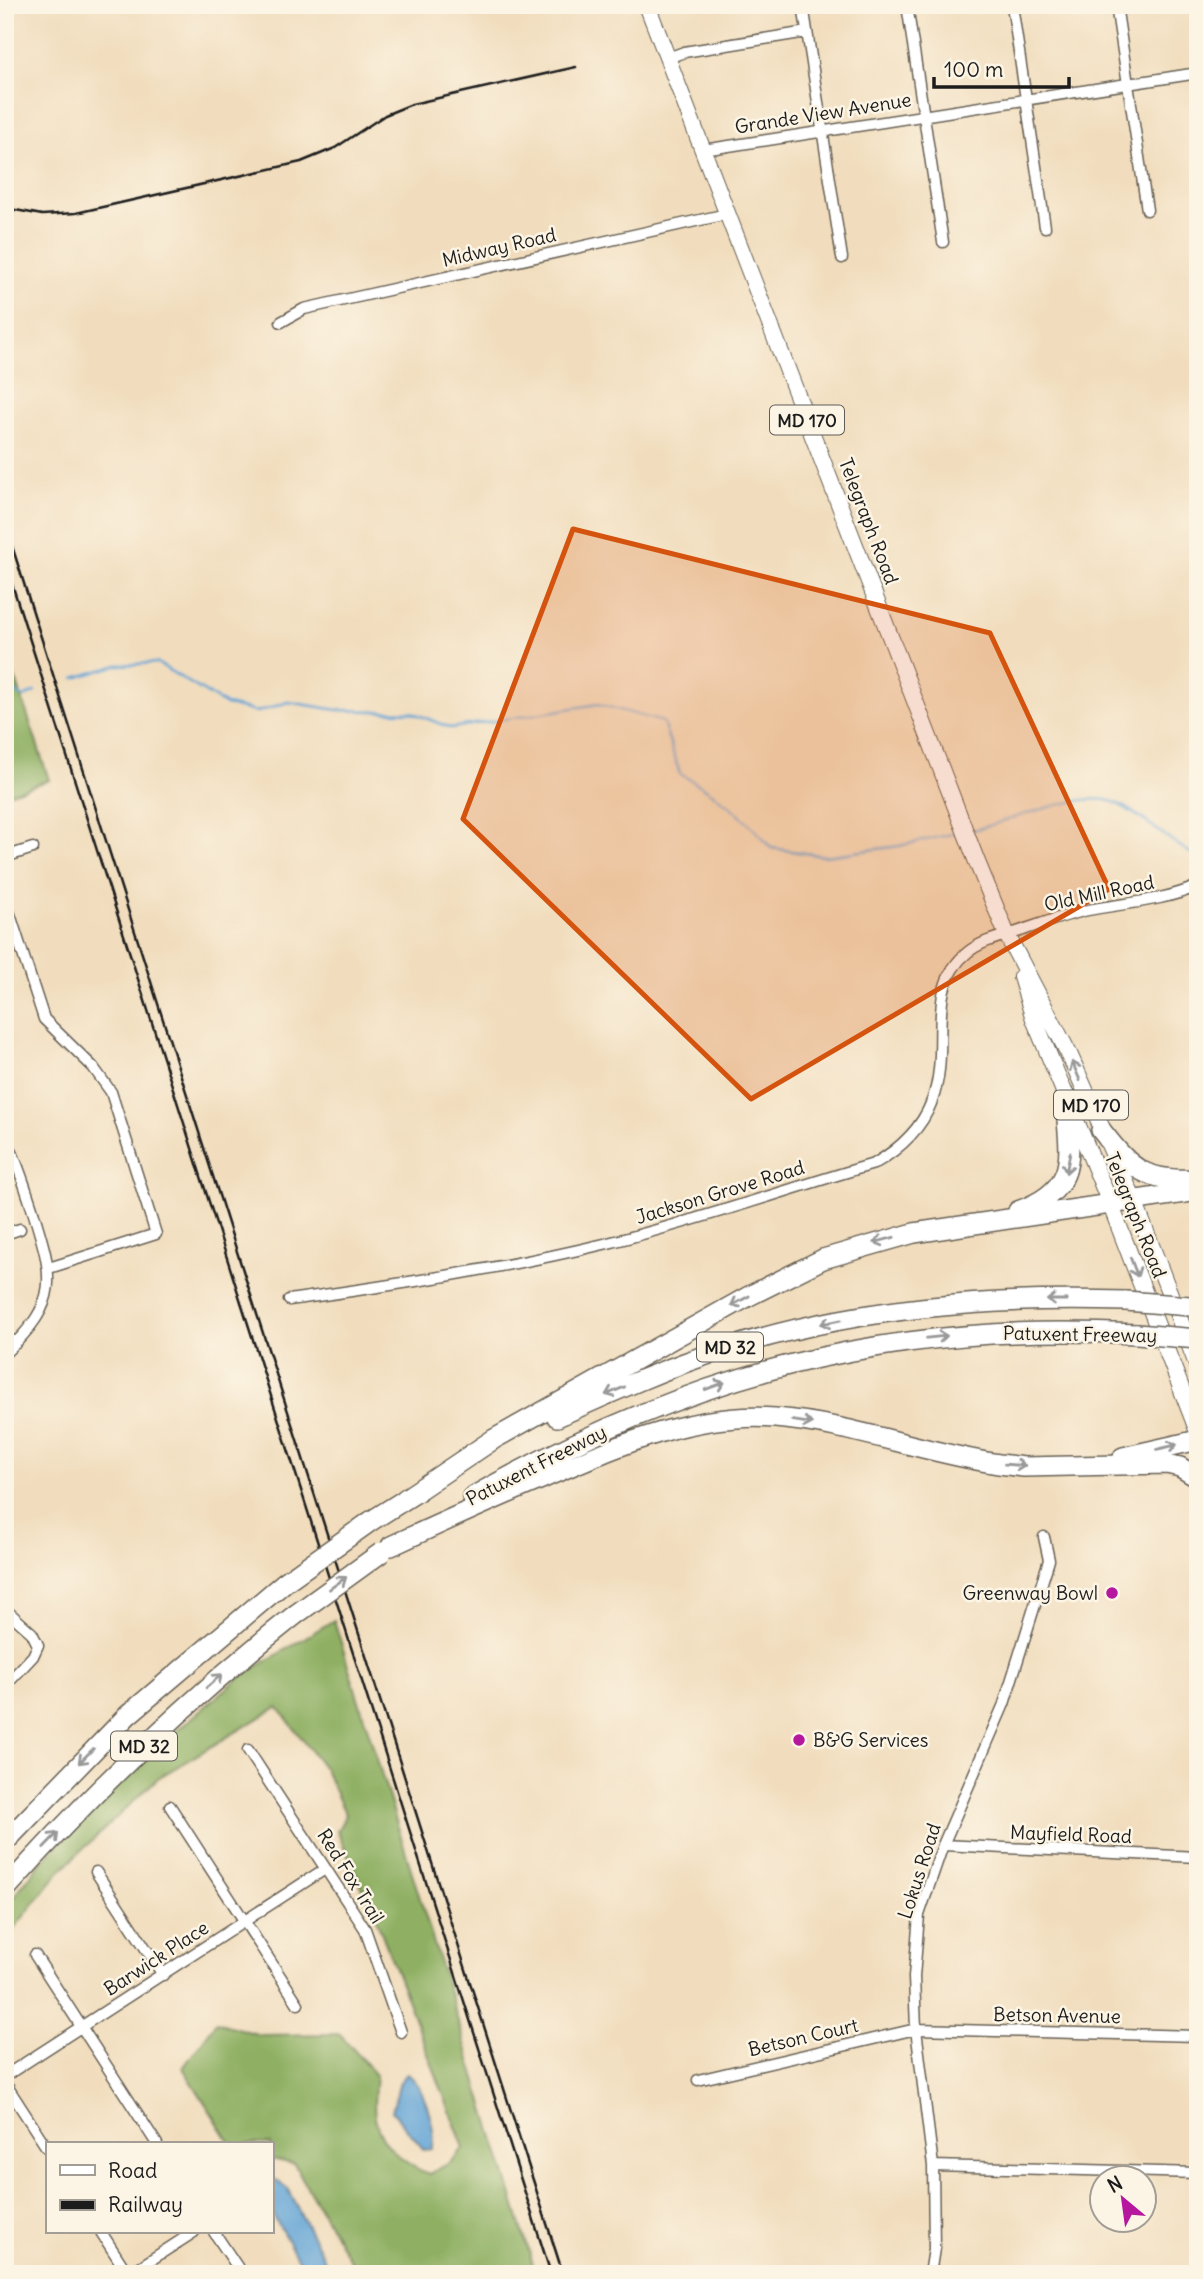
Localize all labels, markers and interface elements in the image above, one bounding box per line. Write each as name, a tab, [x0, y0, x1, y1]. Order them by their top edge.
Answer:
scale bar	[934, 46, 1068, 90]
text: 100 m	[944, 56, 1003, 83]
street label: Grande View Avenue	[733, 87, 913, 139]
street label: Midway Road	[440, 222, 558, 272]
road number: MD 170	[770, 406, 844, 434]
street label: Telegraph Road	[834, 455, 904, 587]
street label: Old Mill Road	[1042, 870, 1156, 916]
one-way arrow	[1069, 1061, 1082, 1082]
road number: MD 170	[1054, 1090, 1128, 1120]
street label: Telegraph Road	[1100, 1149, 1172, 1281]
one-way arrow	[1061, 1151, 1075, 1174]
street label: Jackson Grove Road	[633, 1155, 807, 1229]
one-way arrow	[873, 1234, 896, 1247]
one-way arrow	[1129, 1256, 1142, 1278]
one-way arrow	[1046, 1293, 1069, 1306]
one-way arrow	[730, 1295, 751, 1308]
one-way arrow	[820, 1315, 843, 1329]
street label: Patuxent Freeway	[1003, 1321, 1157, 1347]
one-way arrow	[925, 1330, 947, 1343]
road number: MD 32	[697, 1332, 763, 1362]
one-way arrow	[704, 1379, 726, 1392]
one-way arrow	[605, 1385, 626, 1398]
one-way arrow	[790, 1415, 813, 1428]
street label: Patuxent Freeway	[462, 1419, 610, 1511]
one-way arrow	[1155, 1439, 1178, 1453]
one-way arrow	[1003, 1459, 1026, 1472]
one-way arrow	[328, 1576, 347, 1590]
place label: Greenway Bowl	[962, 1581, 1098, 1605]
marker: Greenway Bowl	[1104, 1585, 1120, 1601]
one-way arrow	[205, 1673, 223, 1689]
place label: B&G Services	[813, 1728, 928, 1752]
road number: MD 32	[111, 1731, 177, 1760]
marker: B&G Services	[791, 1732, 807, 1748]
one-way arrow	[78, 1748, 95, 1765]
street label: Lokus Road	[892, 1820, 946, 1922]
street label: Mayfield Road	[1010, 1820, 1132, 1848]
street label: Red Fox Trail	[312, 1824, 390, 1928]
one-way arrow	[43, 1832, 60, 1849]
street label: Barwick Place	[99, 1915, 213, 2001]
street label: Betson Avenue	[993, 2002, 1121, 2028]
street label: Betson Court	[746, 2013, 860, 2061]
legend	[46, 2142, 273, 2234]
text: Road	[108, 2157, 157, 2184]
north arrow	[1088, 2164, 1158, 2234]
text: N	[1103, 2170, 1126, 2198]
text: Railway	[108, 2191, 183, 2218]

